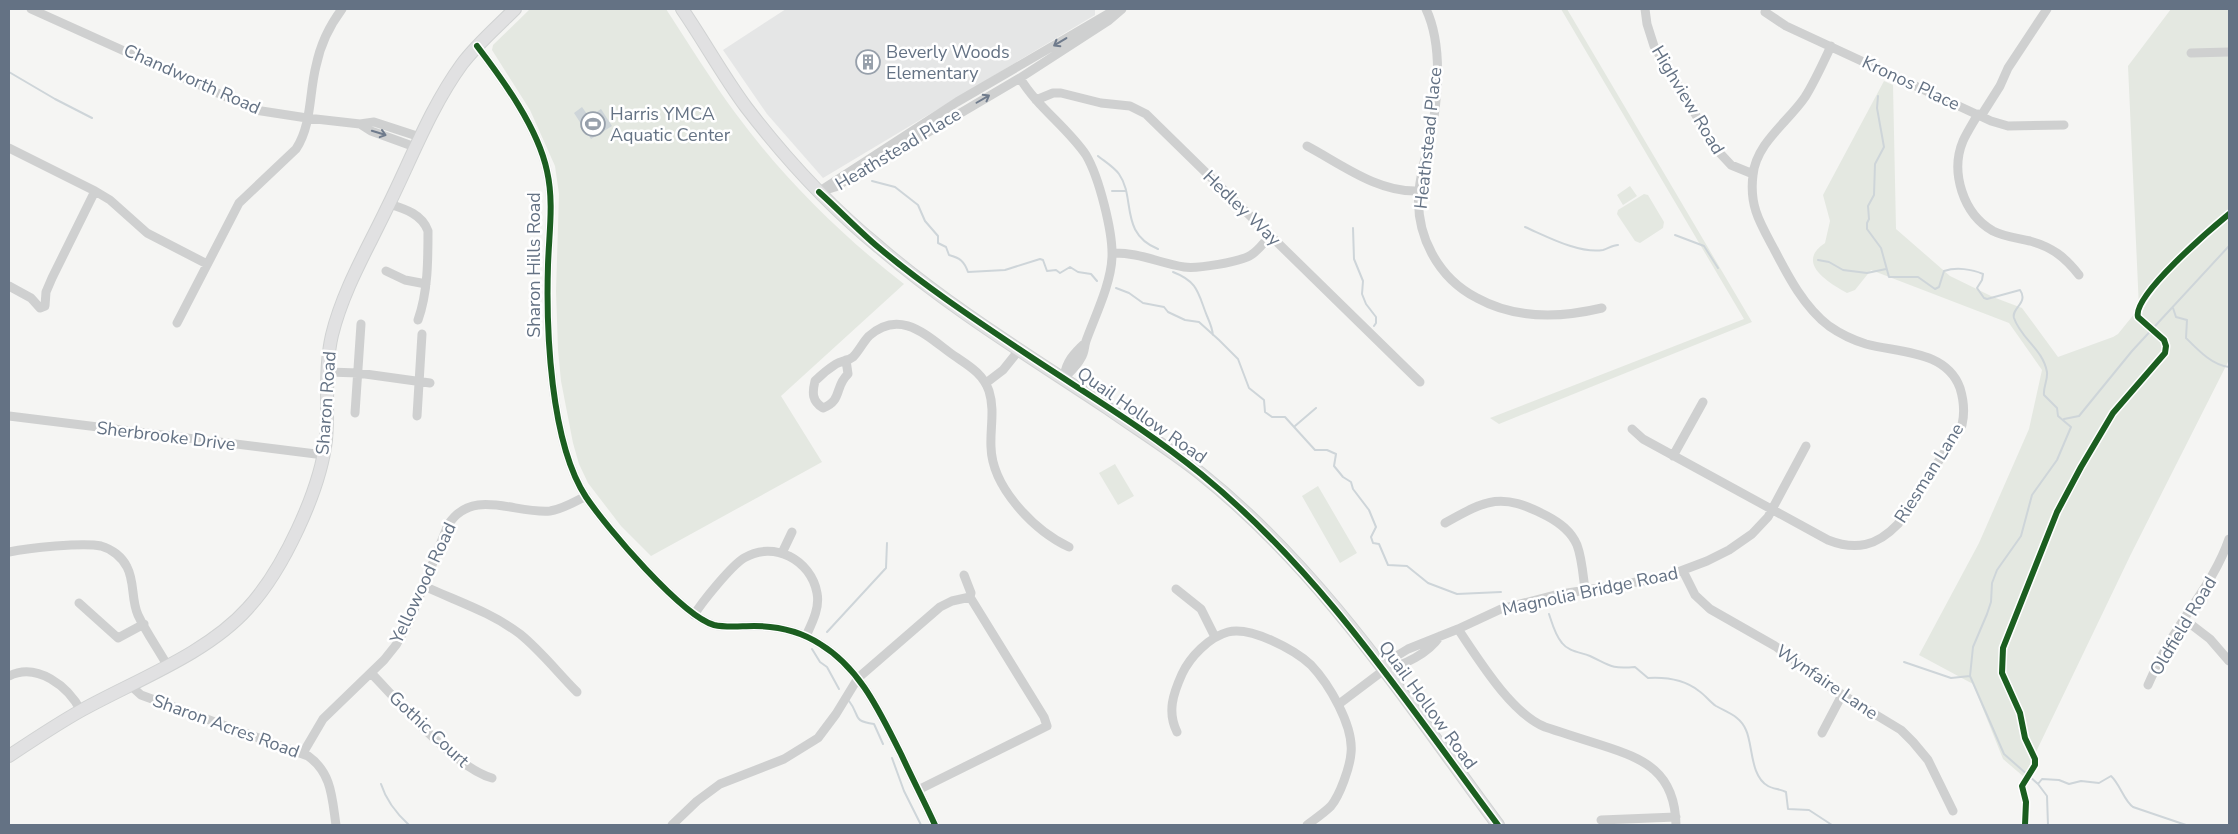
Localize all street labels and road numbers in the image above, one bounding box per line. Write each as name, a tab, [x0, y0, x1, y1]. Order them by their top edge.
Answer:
street label: Chandworth Road	[120, 38, 264, 120]
street label: Highview Road	[1646, 41, 1730, 159]
street label: Kronos Place	[1858, 50, 1964, 116]
street label: Heathstead Place	[1409, 66, 1447, 210]
street label: Heathstead Place	[831, 102, 965, 196]
street label: Hedley Way	[1198, 165, 1287, 252]
street label: Sharon Hills Road	[522, 192, 546, 338]
street label: Sharon Road	[310, 350, 342, 456]
street label: Quail Hollow Road	[1072, 361, 1212, 469]
street label: Sherbrooke Drive	[95, 416, 237, 456]
street label: Riesman Lane	[1889, 419, 1969, 527]
street label: Yellowood Road	[384, 518, 462, 649]
street label: Magnolia Bridge Road	[1500, 561, 1680, 621]
street label: Oldfield Road	[2144, 572, 2222, 680]
street label: Quail Hollow Road	[1373, 636, 1483, 774]
street label: Wynfaire Lane	[1771, 639, 1883, 725]
street label: Gothic Court	[384, 686, 475, 773]
street label: Sharon Acres Road	[149, 688, 303, 764]

